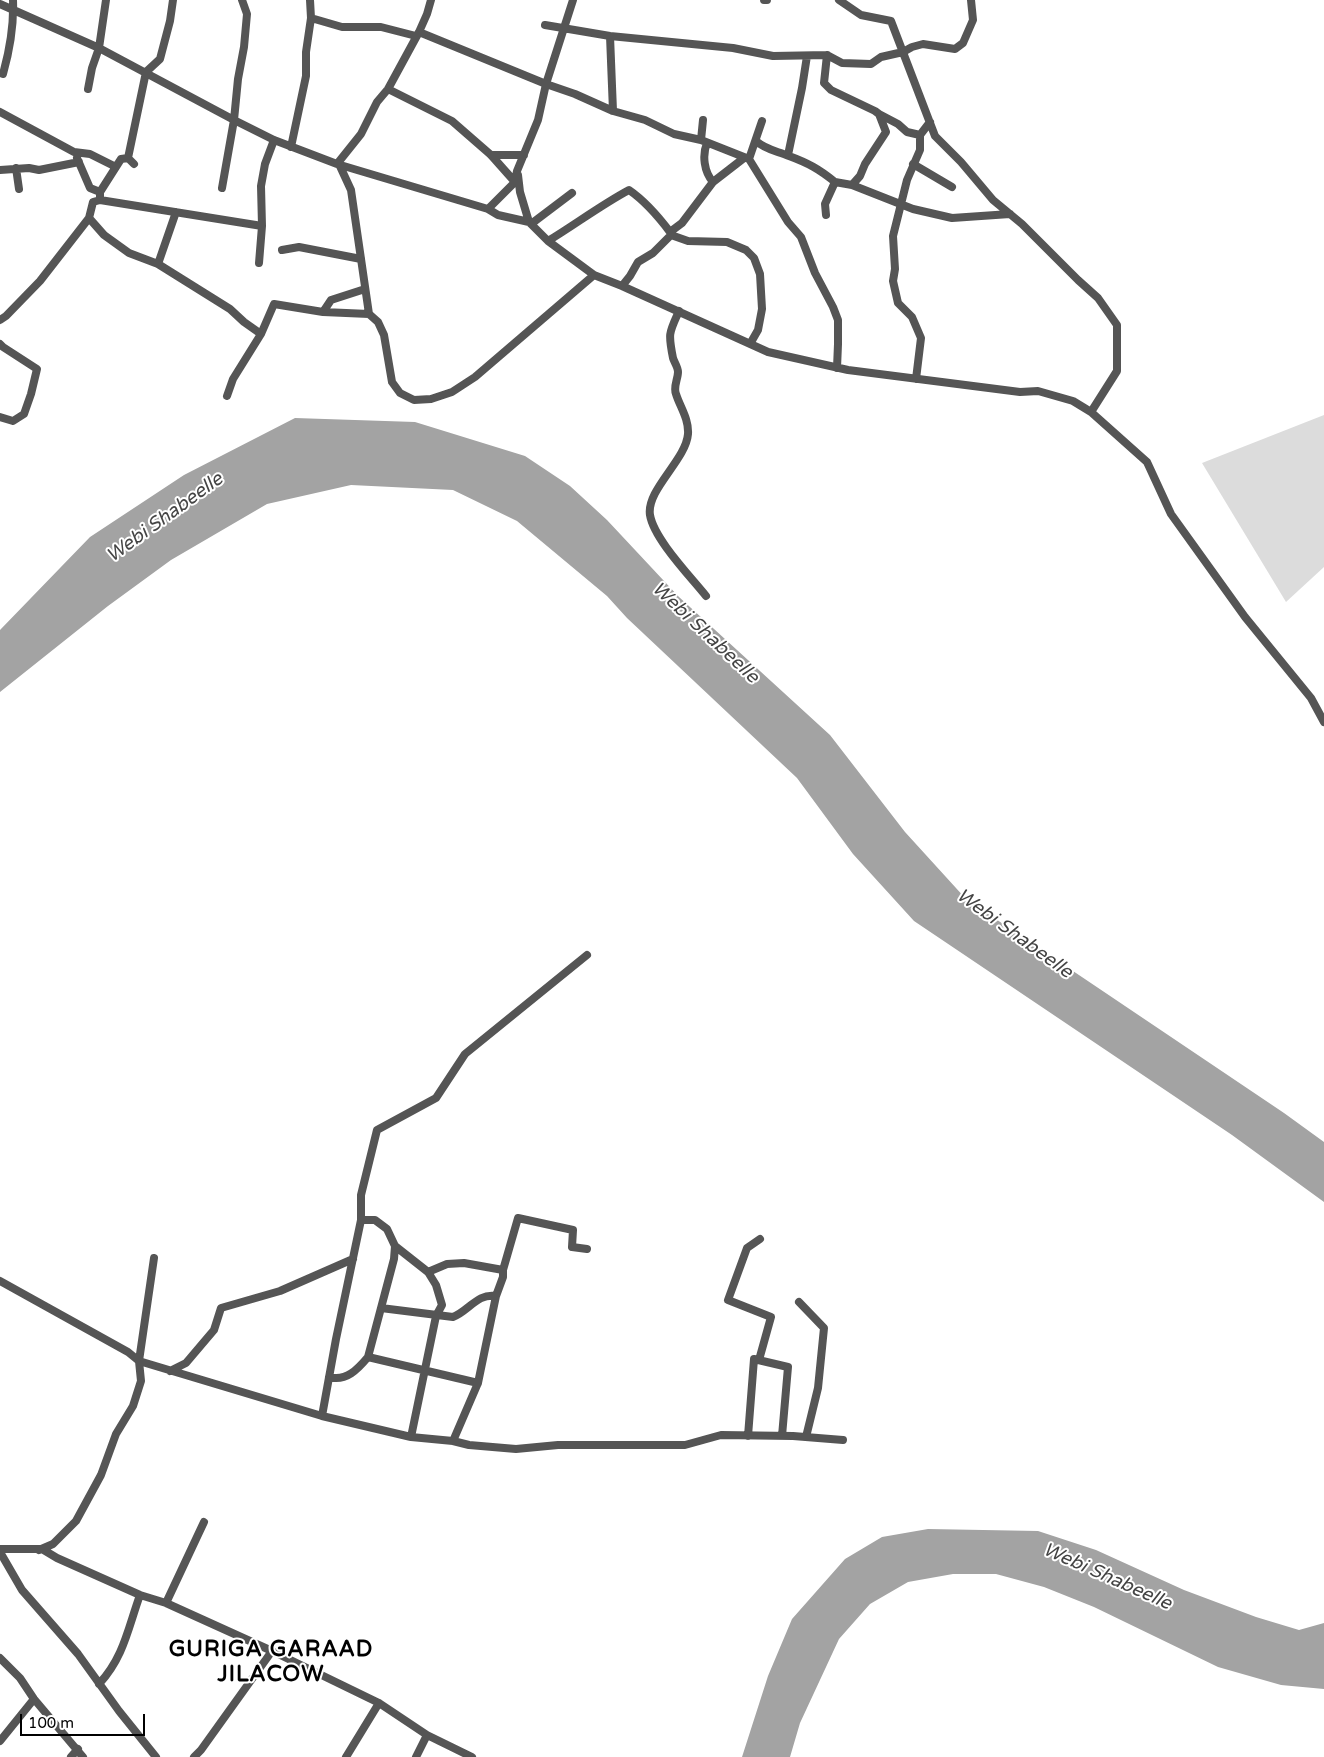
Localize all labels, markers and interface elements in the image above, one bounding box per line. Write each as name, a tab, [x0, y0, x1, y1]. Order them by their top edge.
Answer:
water label: Webi Shabeelle	[102, 468, 228, 568]
water label: Webi Shabeelle	[647, 578, 763, 688]
water label: Webi Shabeelle	[951, 884, 1077, 984]
water label: Webi Shabeelle	[1039, 1538, 1175, 1616]
district label: GURIGA GARAAD JILACOW	[167, 1637, 375, 1688]
scale bar	[22, 1704, 148, 1736]
text: 100 m	[28, 1714, 74, 1732]

